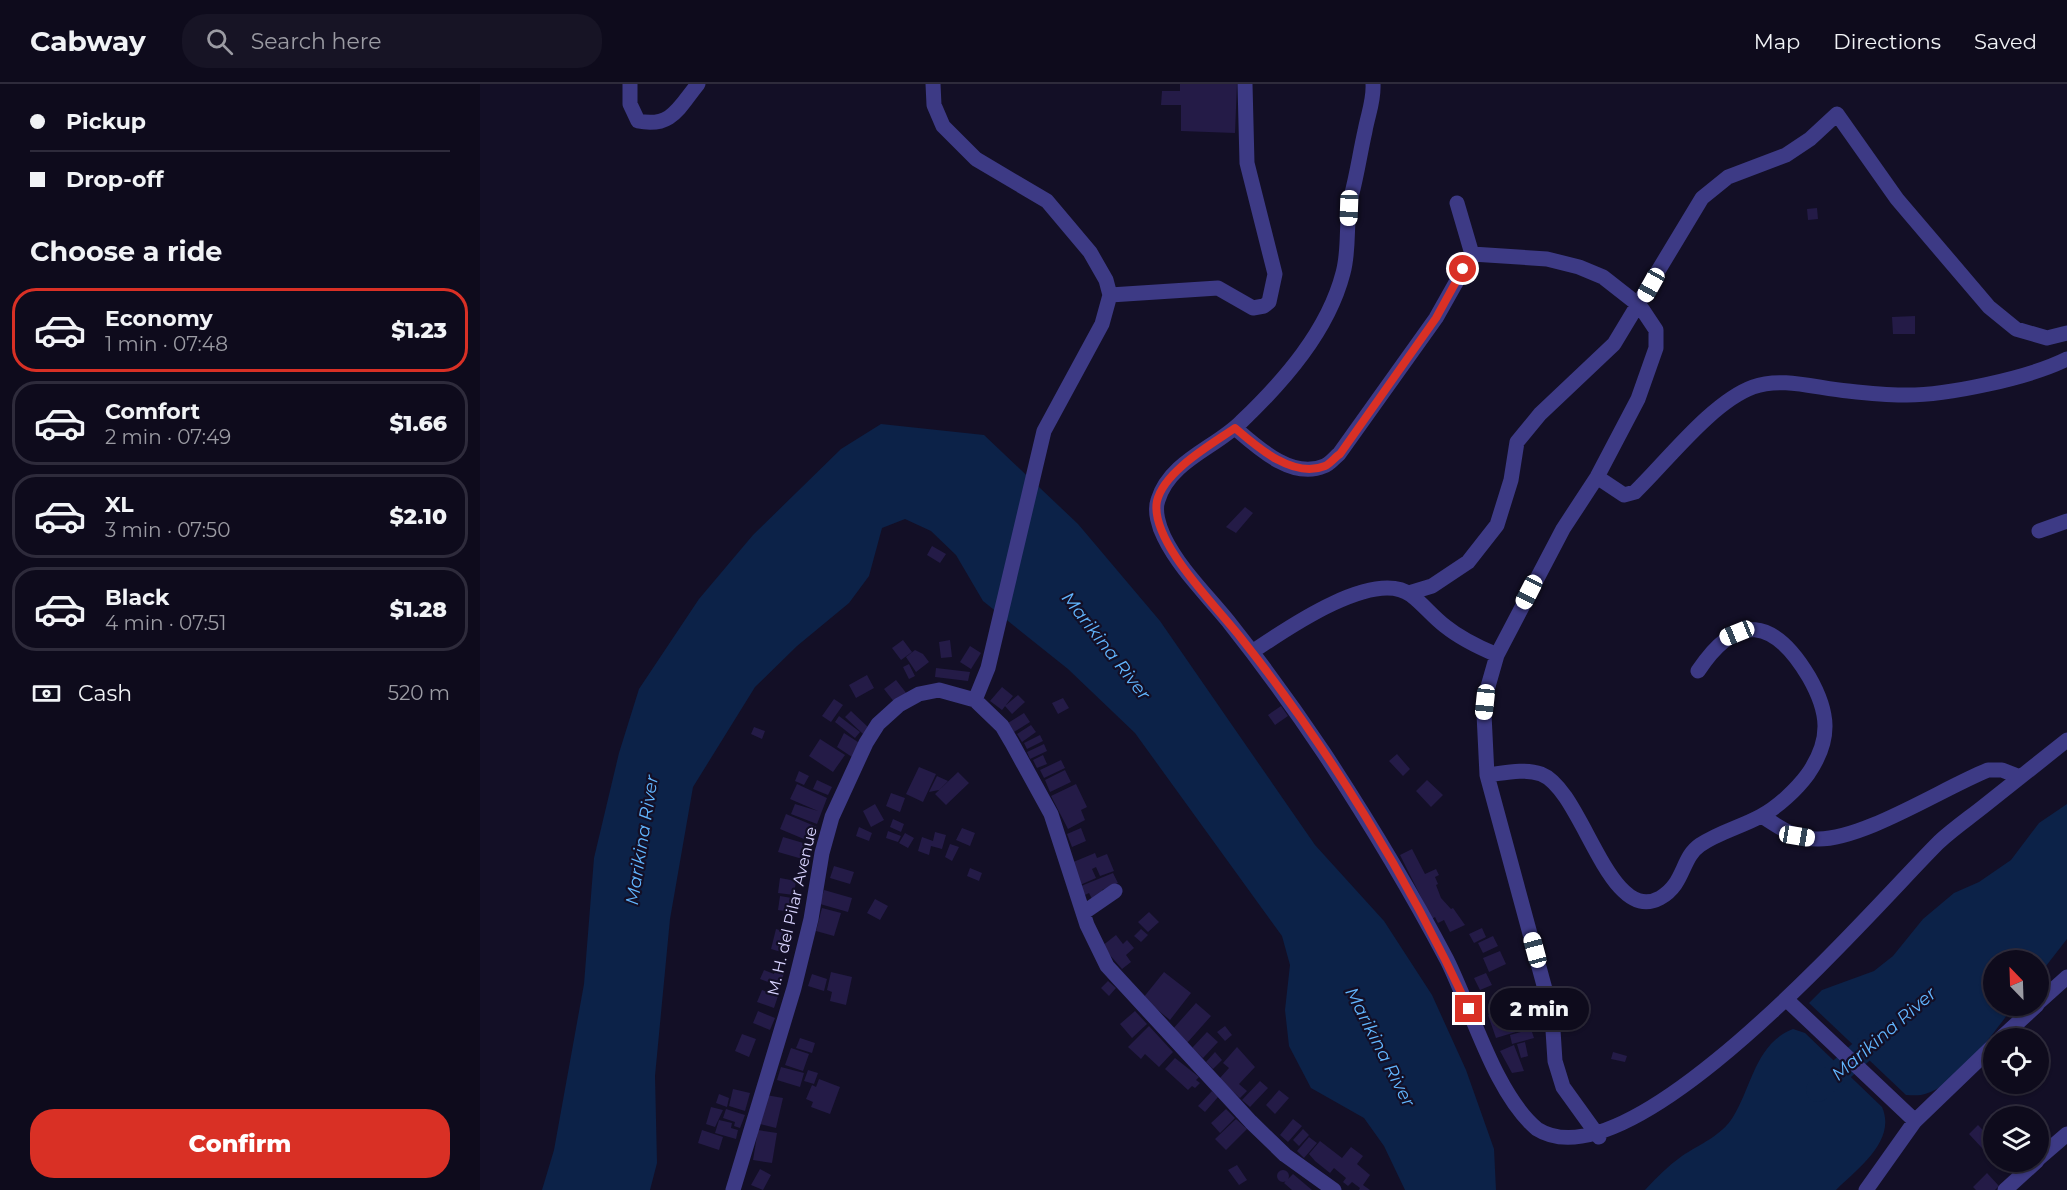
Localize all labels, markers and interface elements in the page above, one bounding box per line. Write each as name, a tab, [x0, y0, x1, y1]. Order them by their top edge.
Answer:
search box	[182, 14, 602, 68]
text: Cabway	[30, 24, 146, 58]
icon: search	[203, 25, 236, 58]
text: Search here	[251, 28, 382, 55]
text: Map	[1754, 29, 1800, 54]
text: Directions	[1833, 29, 1941, 54]
text: Saved	[1974, 29, 2037, 54]
text: Pickup	[66, 108, 146, 135]
text: Drop-off	[66, 166, 164, 193]
car	[1339, 190, 1359, 226]
text: Choose a ride	[30, 235, 222, 268]
route start	[1449, 255, 1476, 282]
car	[1634, 265, 1668, 305]
icon: car	[33, 303, 87, 357]
text: Economy	[105, 305, 213, 332]
text: $1.23	[391, 317, 447, 344]
text: 1 min · 07:48	[105, 332, 228, 356]
icon: car	[33, 396, 87, 450]
text: Comfort	[105, 398, 200, 425]
text: $1.66	[390, 410, 447, 437]
text: 2 min · 07:49	[105, 425, 231, 449]
icon: car	[33, 489, 87, 543]
text: XL	[105, 491, 134, 518]
text: $2.10	[390, 503, 447, 530]
text: 3 min · 07:50	[105, 518, 230, 542]
car	[1513, 572, 1545, 612]
icon: car	[33, 582, 87, 636]
text: Black	[105, 584, 169, 611]
water label: Marikina River	[1057, 587, 1156, 705]
text: $1.28	[390, 596, 447, 623]
text: 4 min · 07:51	[105, 611, 226, 635]
car	[1717, 618, 1757, 648]
icon: cash	[30, 677, 63, 710]
text: Cash	[78, 680, 132, 707]
text: 520 m	[388, 681, 450, 705]
car	[1474, 683, 1496, 721]
water label: Marikina River	[621, 773, 663, 907]
car	[1778, 824, 1816, 848]
street label: M. H. del Pilar Avenue	[763, 825, 821, 997]
car	[1522, 930, 1548, 970]
north arrow	[1983, 950, 2049, 1016]
map controls	[1983, 950, 2049, 1172]
water label: Marikina River	[1827, 982, 1941, 1085]
water label: Marikina River	[1340, 983, 1420, 1111]
callout: 2 min	[1490, 988, 1589, 1030]
route end	[1455, 995, 1482, 1022]
text: 2 min	[1510, 997, 1569, 1021]
button: locate	[1983, 1028, 2049, 1094]
button: layers	[1983, 1106, 2049, 1172]
button: Confirm	[30, 1109, 450, 1178]

